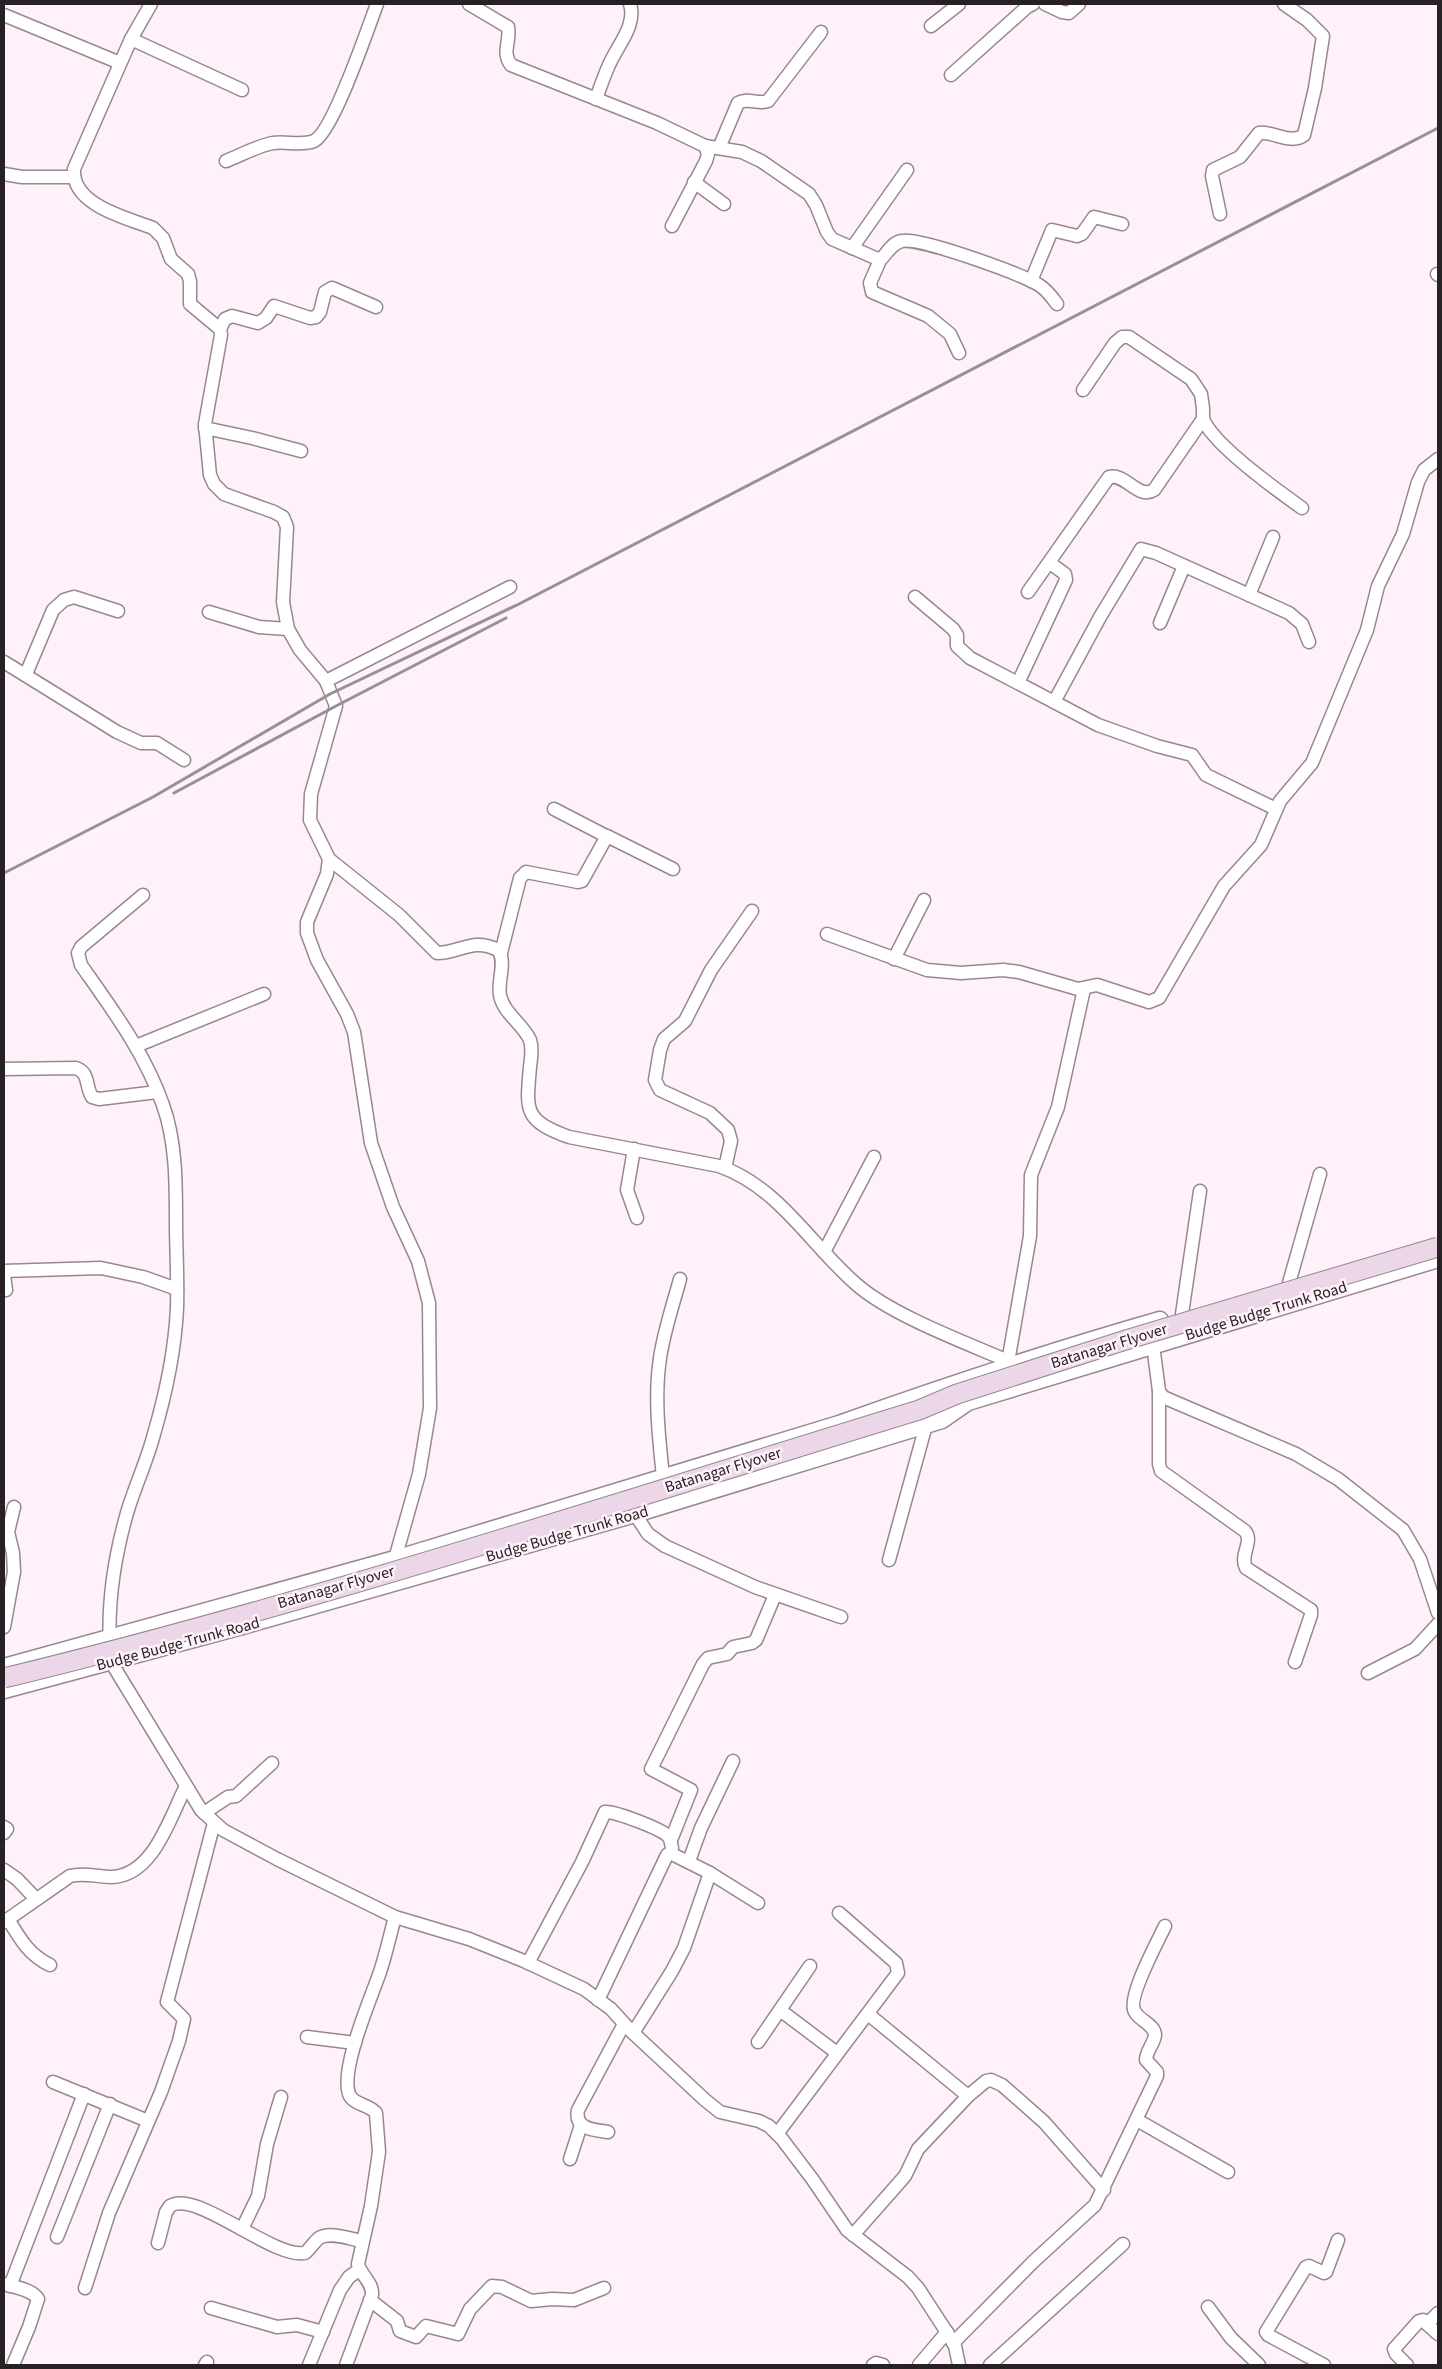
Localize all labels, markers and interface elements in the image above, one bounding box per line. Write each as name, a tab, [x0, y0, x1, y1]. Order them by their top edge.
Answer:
street label: Budge Budge Trunk Road	[1182, 1276, 1350, 1346]
street label: Batanagar Flyover	[1048, 1318, 1170, 1374]
street label: Batanagar Flyover	[662, 1442, 784, 1498]
street label: Budge Budge Trunk Road	[483, 1500, 651, 1568]
street label: Batanagar Flyover	[275, 1560, 397, 1614]
street label: Budge Budge Trunk Road	[94, 1612, 262, 1676]

